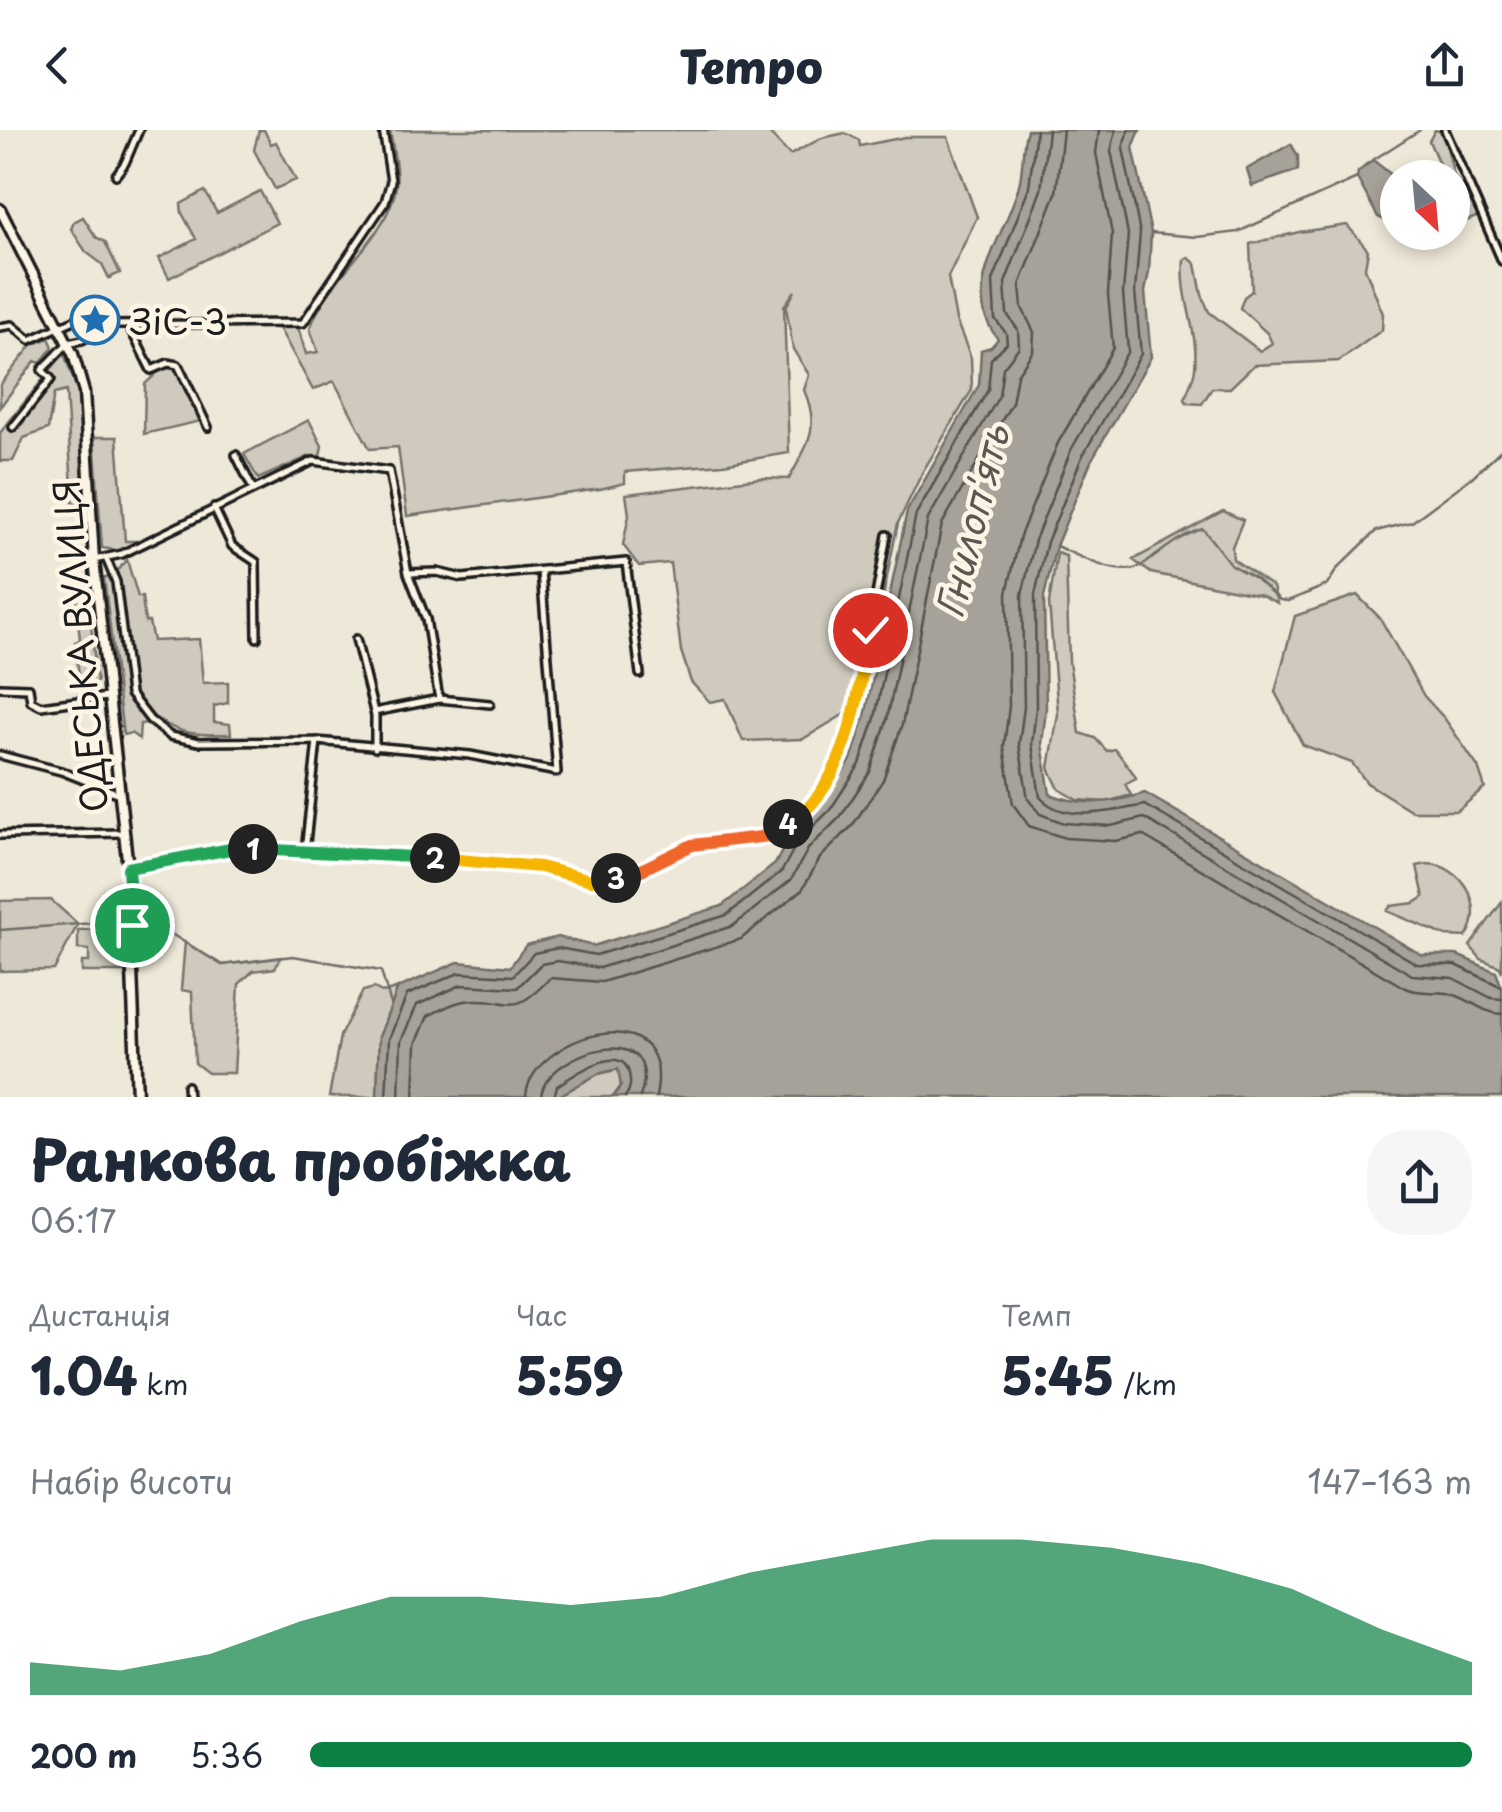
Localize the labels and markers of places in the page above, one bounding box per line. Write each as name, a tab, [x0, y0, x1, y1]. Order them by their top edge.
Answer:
place icon: ЗіС-3	[69, 294, 121, 346]
place label: ЗіС-3	[130, 294, 227, 347]
pin	[828, 588, 913, 673]
pin: 4	[763, 799, 813, 849]
pin: 1	[228, 824, 278, 874]
pin: 2	[410, 833, 460, 883]
pin: 3	[591, 853, 641, 903]
pin	[90, 883, 175, 968]

